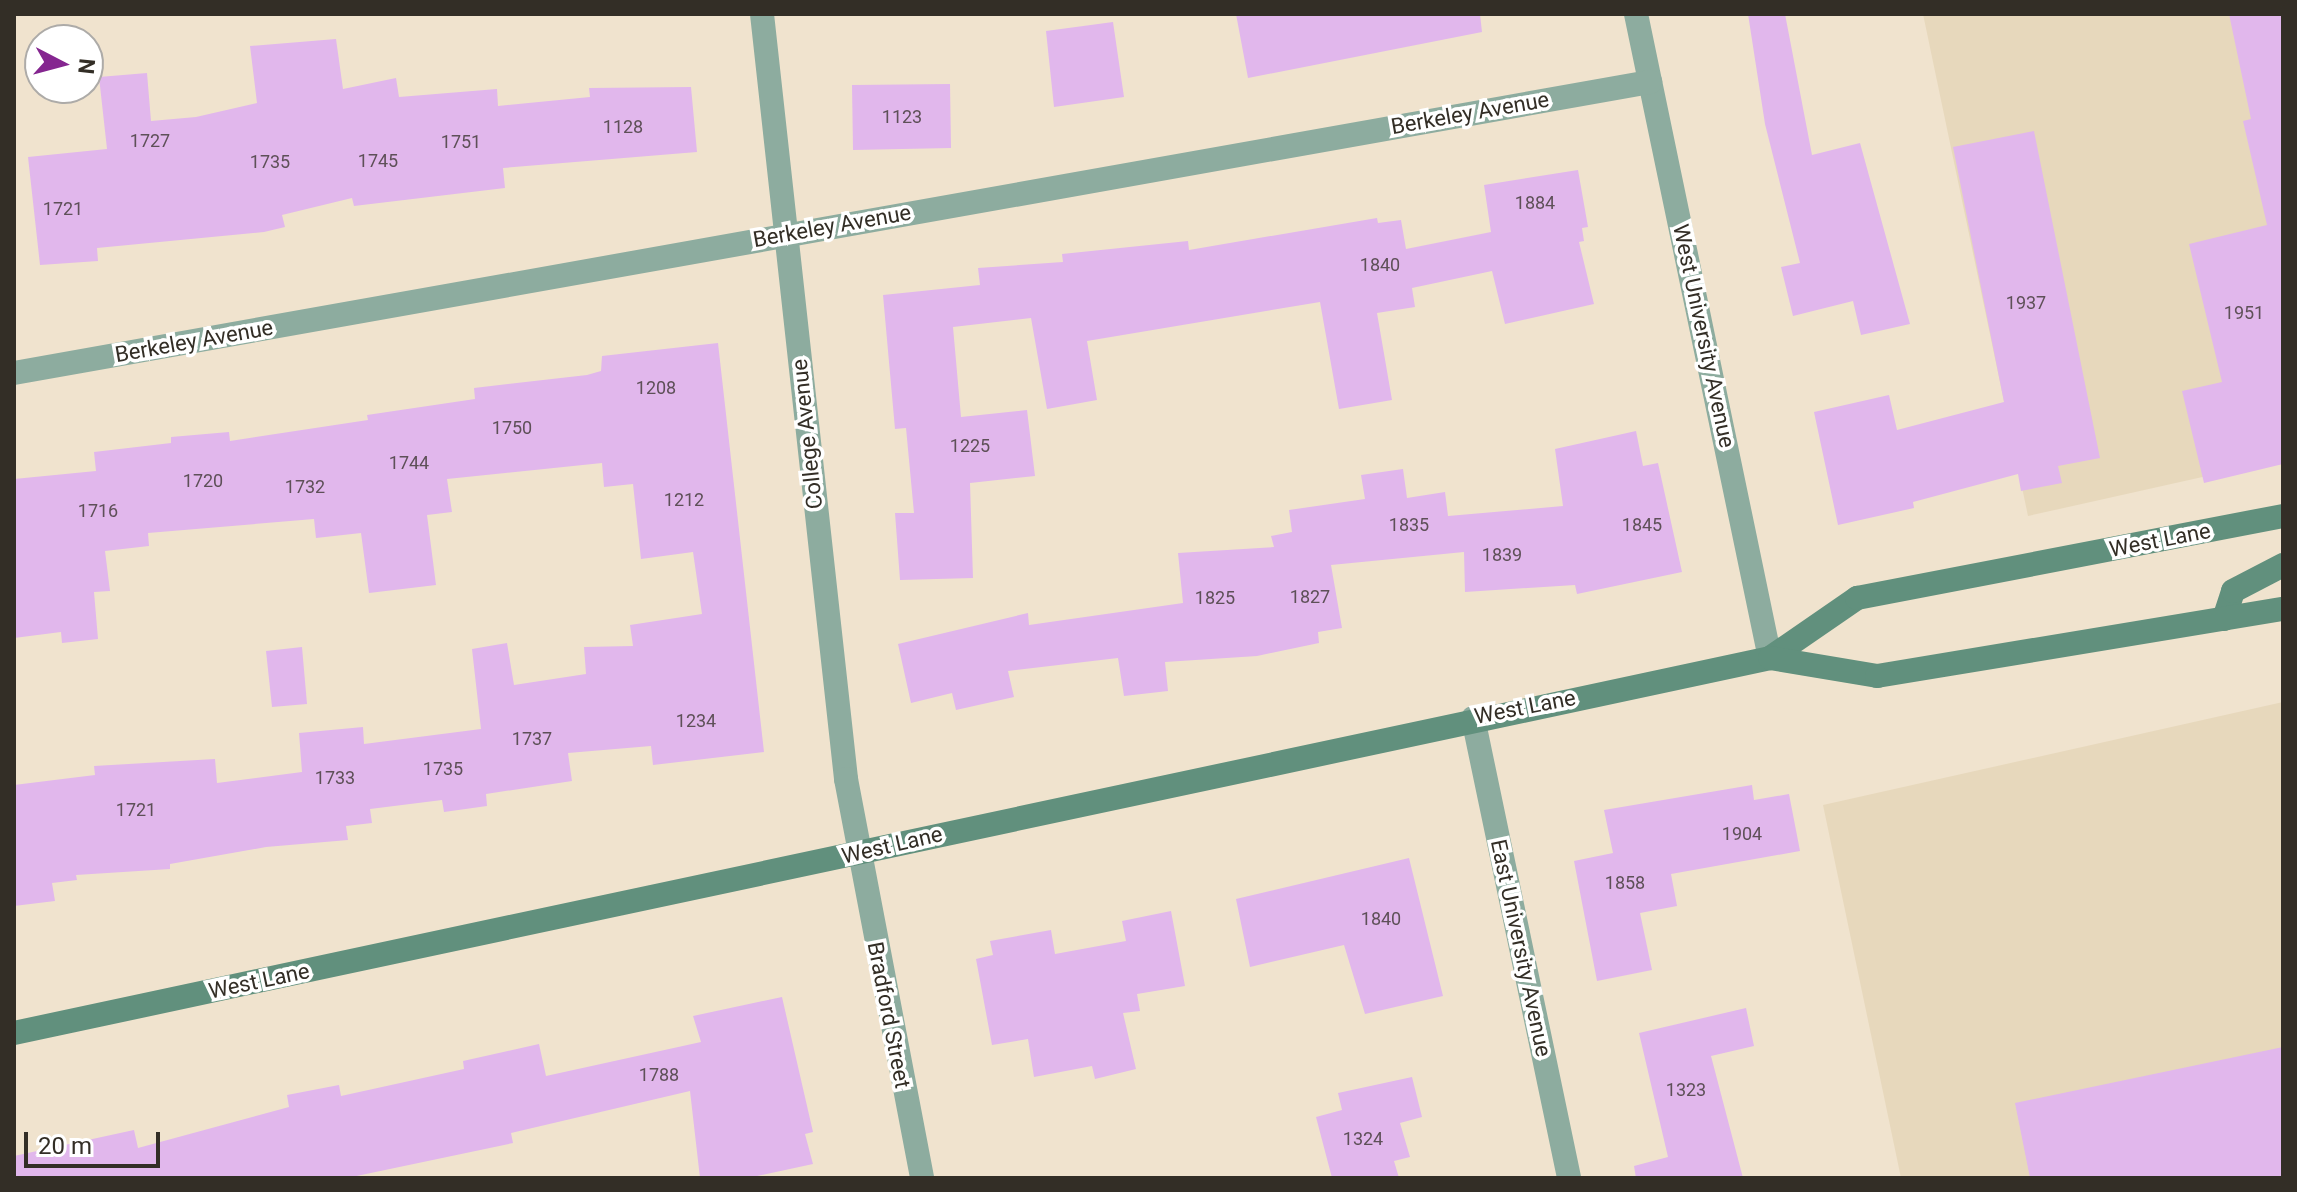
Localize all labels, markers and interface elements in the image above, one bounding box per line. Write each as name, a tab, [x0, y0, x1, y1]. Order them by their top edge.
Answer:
north arrow	[24, 24, 104, 104]
text: N	[73, 57, 100, 75]
street label: Berkeley Avenue	[1389, 86, 1551, 140]
house number: 1123	[882, 106, 922, 128]
house number: 1128	[603, 116, 643, 138]
house number: 1727	[130, 130, 170, 152]
house number: 1751	[441, 131, 481, 153]
house number: 1745	[358, 150, 398, 172]
house number: 1735	[250, 151, 290, 173]
house number: 1884	[1515, 192, 1555, 214]
house number: 1721	[43, 198, 83, 220]
street label: Berkeley Avenue	[751, 199, 913, 253]
street label: West University Avenue	[1667, 222, 1741, 450]
house number: 1840	[1360, 254, 1400, 276]
house number: 1937	[2006, 292, 2046, 314]
house number: 1951	[2224, 302, 2264, 324]
street label: Berkeley Avenue	[113, 314, 275, 368]
street label: College Avenue	[786, 358, 828, 510]
house number: 1208	[636, 377, 676, 399]
house number: 1750	[492, 417, 532, 439]
house number: 1225	[950, 435, 990, 457]
house number: 1744	[389, 452, 429, 474]
house number: 1720	[183, 470, 223, 492]
house number: 1732	[285, 476, 325, 498]
house number: 1212	[664, 489, 704, 511]
house number: 1716	[78, 500, 118, 522]
house number: 1835	[1389, 514, 1429, 536]
house number: 1845	[1622, 514, 1662, 536]
street label: West Lane	[2107, 517, 2213, 563]
house number: 1839	[1482, 544, 1522, 566]
house number: 1827	[1290, 586, 1330, 608]
house number: 1825	[1195, 587, 1235, 609]
street label: West Lane	[1472, 684, 1578, 730]
house number: 1234	[676, 710, 716, 732]
house number: 1737	[512, 728, 552, 750]
house number: 1735	[423, 758, 463, 780]
house number: 1733	[315, 767, 355, 789]
house number: 1721	[116, 799, 156, 821]
street label: West Lane	[839, 821, 945, 869]
house number: 1904	[1722, 823, 1762, 845]
street label: East University Avenue	[1485, 837, 1557, 1059]
house number: 1858	[1605, 872, 1645, 894]
house number: 1840	[1361, 908, 1401, 930]
street label: Bradford Street	[862, 940, 916, 1090]
street label: West Lane	[206, 957, 312, 1005]
house number: 1788	[639, 1064, 679, 1086]
house number: 1323	[1666, 1079, 1706, 1101]
scale bar	[28, 1116, 164, 1166]
house number: 1324	[1343, 1128, 1383, 1150]
text: 20 m	[38, 1132, 92, 1160]

